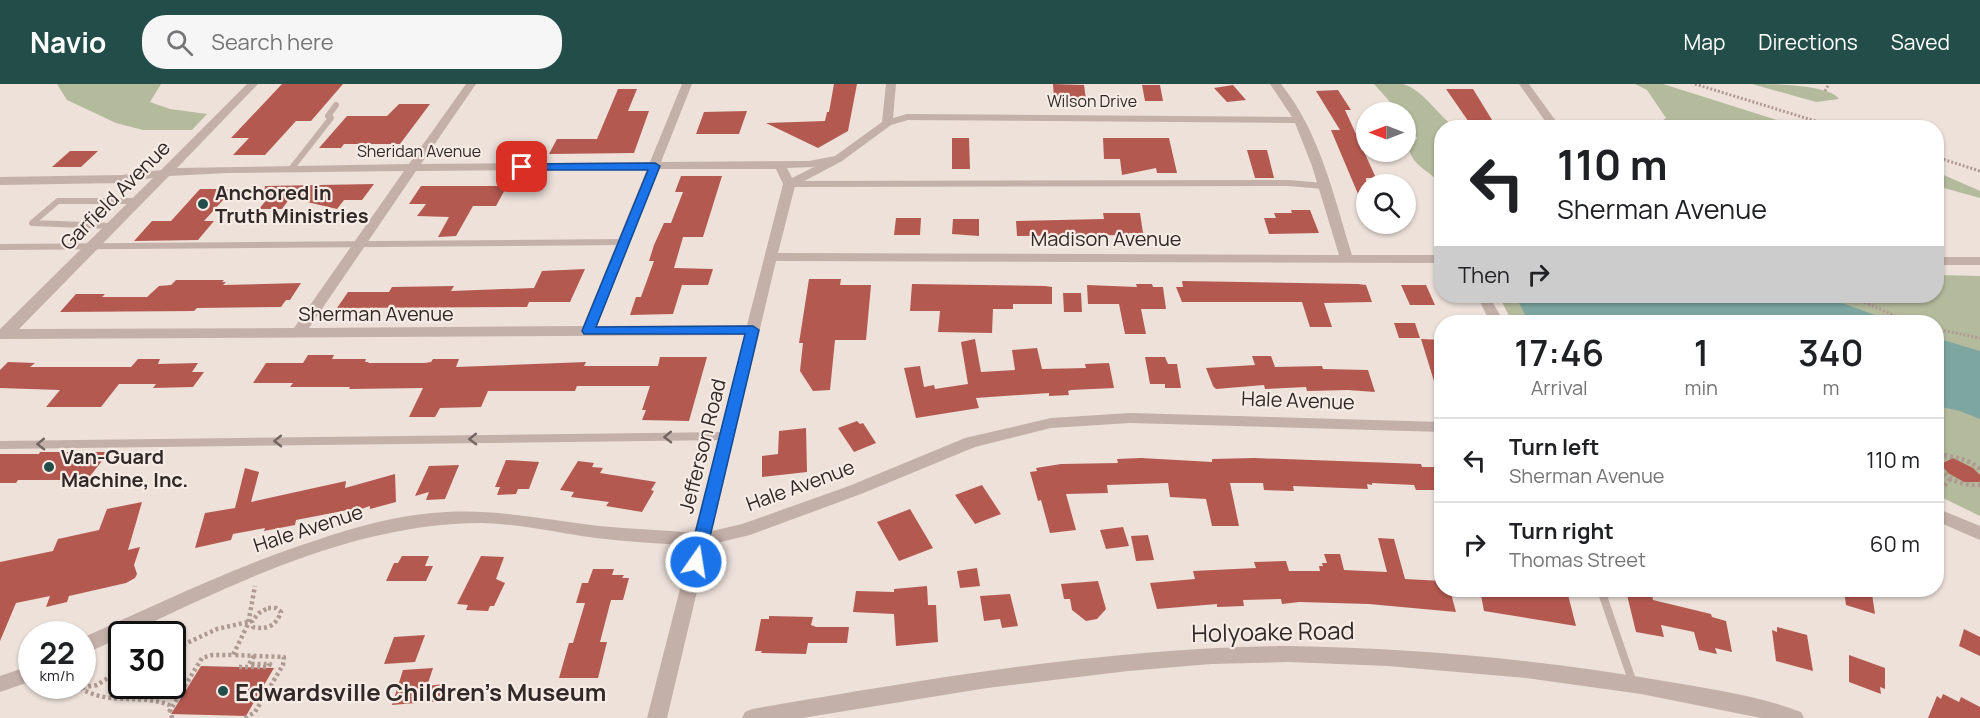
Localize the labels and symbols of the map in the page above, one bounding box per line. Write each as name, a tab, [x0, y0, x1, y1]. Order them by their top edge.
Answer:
street label: Wilson Drive	[1047, 90, 1137, 112]
north arrow	[1356, 102, 1416, 162]
street label: Garfield Avenue	[54, 134, 176, 256]
street label: Sheridan Avenue	[357, 140, 481, 162]
pin	[496, 141, 547, 192]
place label: Anchored in Truth Ministries	[215, 179, 369, 229]
marker: Anchored in Truth Ministries	[196, 197, 210, 211]
street label: Madison Avenue	[1030, 225, 1182, 252]
street label: Sherman Avenue	[298, 300, 454, 327]
street label: Jefferson Road	[672, 376, 732, 516]
street label: Hale Avenue	[1241, 385, 1355, 415]
one-way arrow	[664, 431, 673, 443]
one-way arrow	[469, 433, 478, 445]
one-way arrow	[274, 435, 283, 447]
one-way arrow	[37, 438, 46, 450]
place label: Van-Guard Machine, Inc.	[61, 443, 188, 493]
street label: Hale Avenue	[742, 453, 858, 517]
marker: Van-Guard Machine, Inc.	[42, 460, 56, 474]
street label: Hale Avenue	[250, 498, 366, 558]
position arrow	[664, 530, 728, 594]
street label: Holyoake Road	[1191, 613, 1355, 649]
speed limit sign: 30	[108, 621, 186, 699]
place label: Edwardsville Children's Museum	[235, 675, 606, 708]
marker: Edwardsville Children's Museum	[216, 684, 230, 698]

